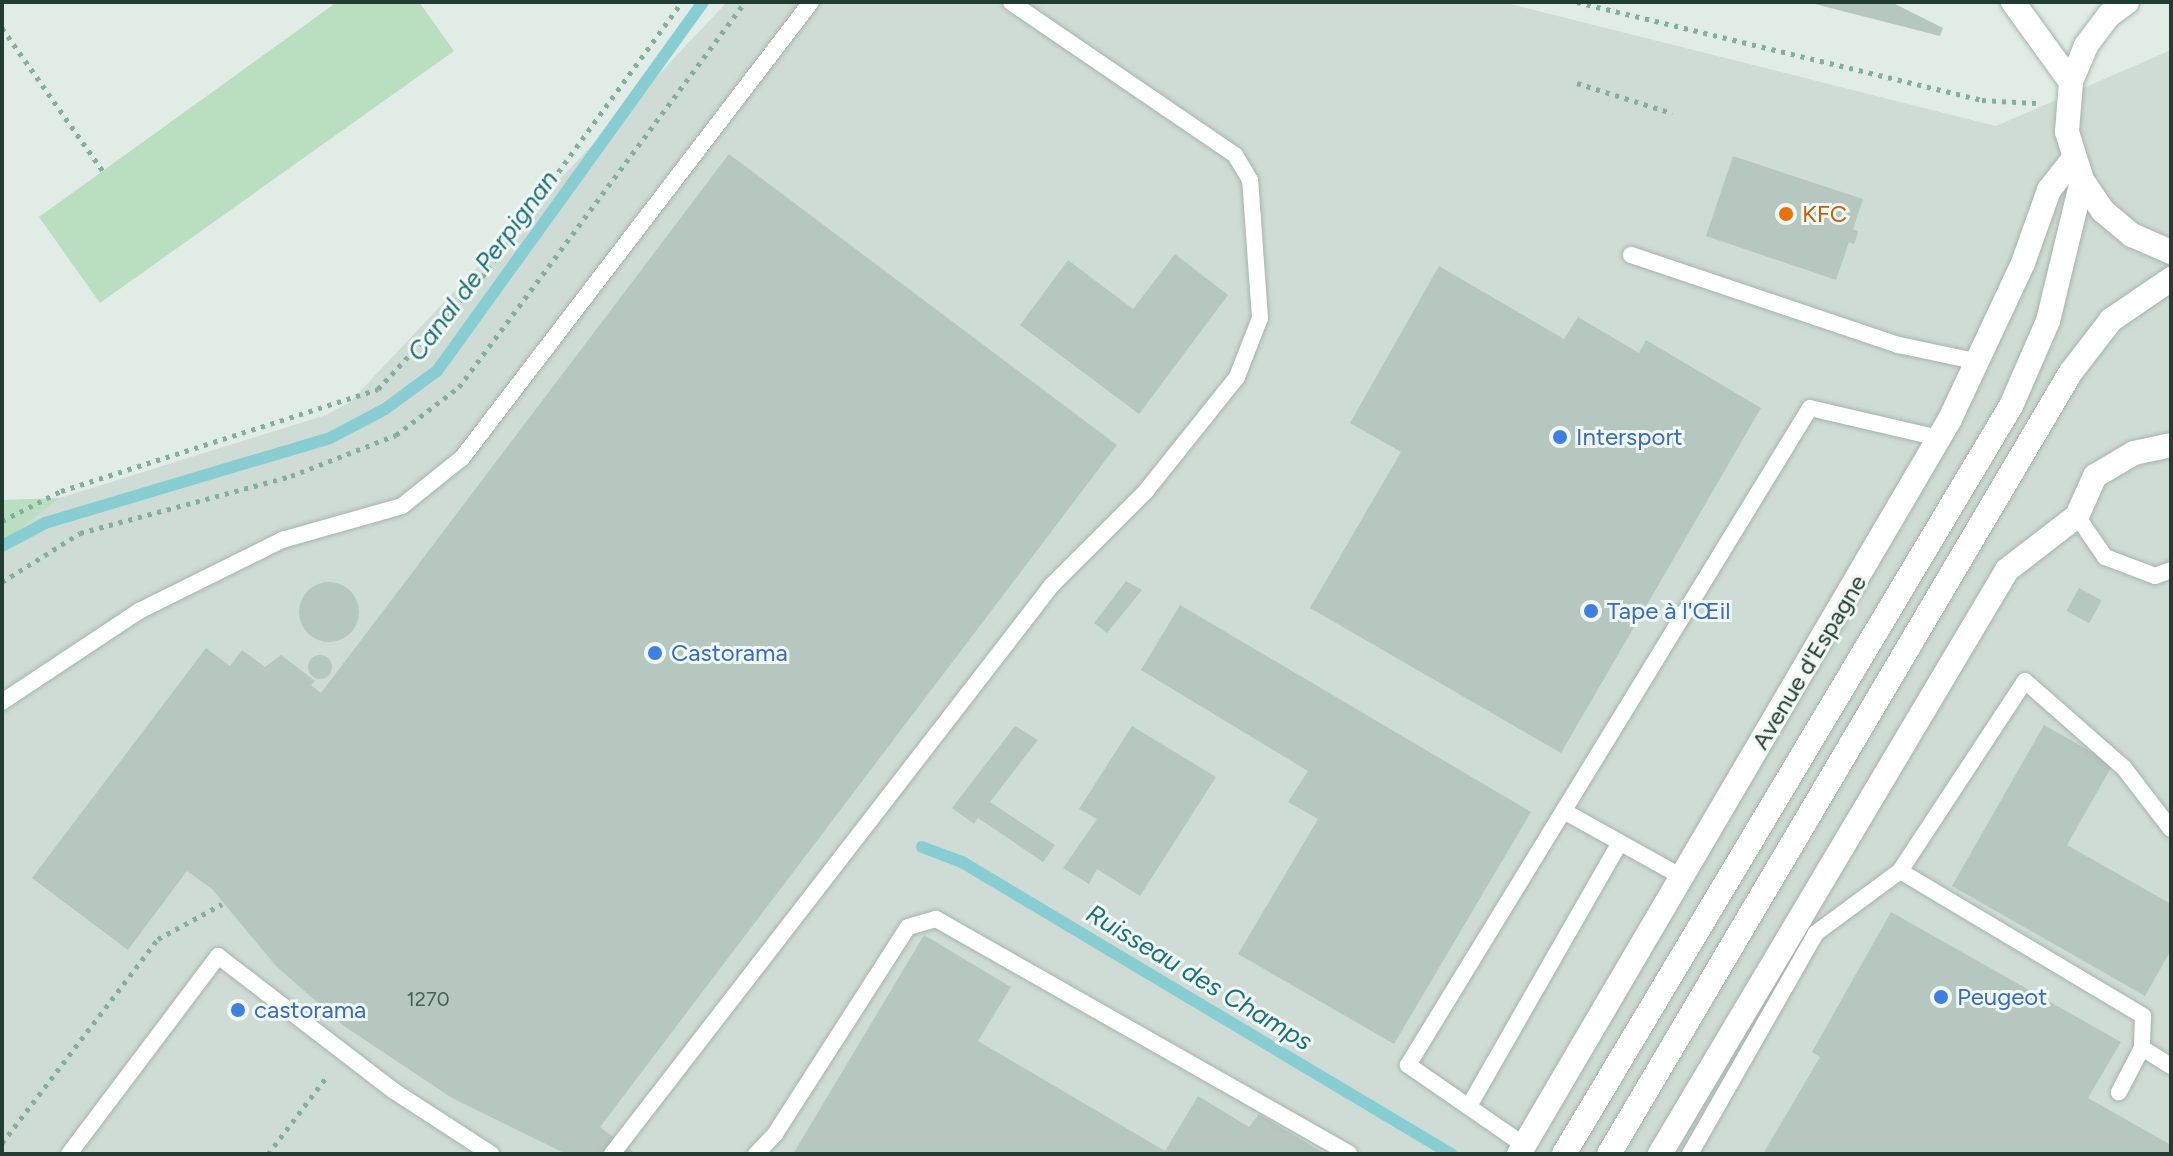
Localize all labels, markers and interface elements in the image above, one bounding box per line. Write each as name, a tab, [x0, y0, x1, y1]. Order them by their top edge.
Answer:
water label: Canal de Perpignan	[401, 164, 565, 368]
place label: KFC	[1802, 200, 1847, 228]
marker: KFC	[1777, 205, 1795, 223]
place label: Intersport	[1576, 423, 1683, 451]
marker: Intersport	[1551, 428, 1569, 446]
street label: Avenue d'Espagne	[1746, 570, 1872, 754]
place label: Tape à l'Œil	[1607, 597, 1730, 625]
marker: Tape à l'Œil	[1582, 602, 1600, 620]
place label: Castorama	[671, 639, 788, 667]
marker: Castorama	[646, 644, 664, 662]
water label: Ruisseau des Champs	[1080, 898, 1318, 1058]
place label: Peugeot	[1957, 983, 2047, 1011]
house number: 1270	[407, 987, 449, 1011]
marker: Peugeot	[1932, 988, 1950, 1006]
place label: castorama	[254, 996, 366, 1024]
marker: castorama	[229, 1001, 247, 1019]

